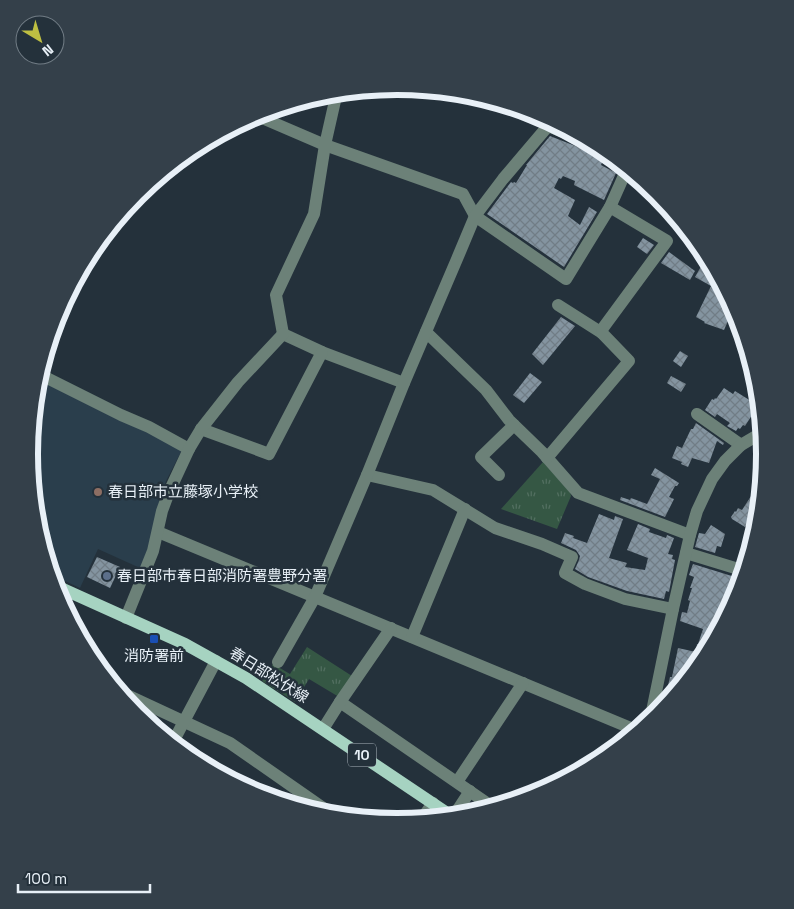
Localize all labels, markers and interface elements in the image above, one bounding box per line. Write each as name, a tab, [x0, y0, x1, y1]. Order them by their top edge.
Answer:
north arrow	[15, 15, 65, 65]
text: N	[39, 40, 57, 60]
place label: 春日部市立藤塚小学校	[108, 482, 258, 501]
marker: 春日部市立藤塚小学校	[92, 486, 104, 498]
place label: 春日部市春日部消防署豊野分署	[117, 566, 327, 585]
marker: 春日部市春日部消防署豊野分署	[101, 570, 113, 582]
marker: 消防署前	[148, 633, 160, 645]
street label: 春日部松伏線	[226, 643, 312, 706]
place label: 消防署前	[124, 646, 184, 665]
road number: 10	[348, 744, 376, 766]
scale bar	[18, 862, 150, 894]
text: 100 m	[25, 869, 67, 888]

